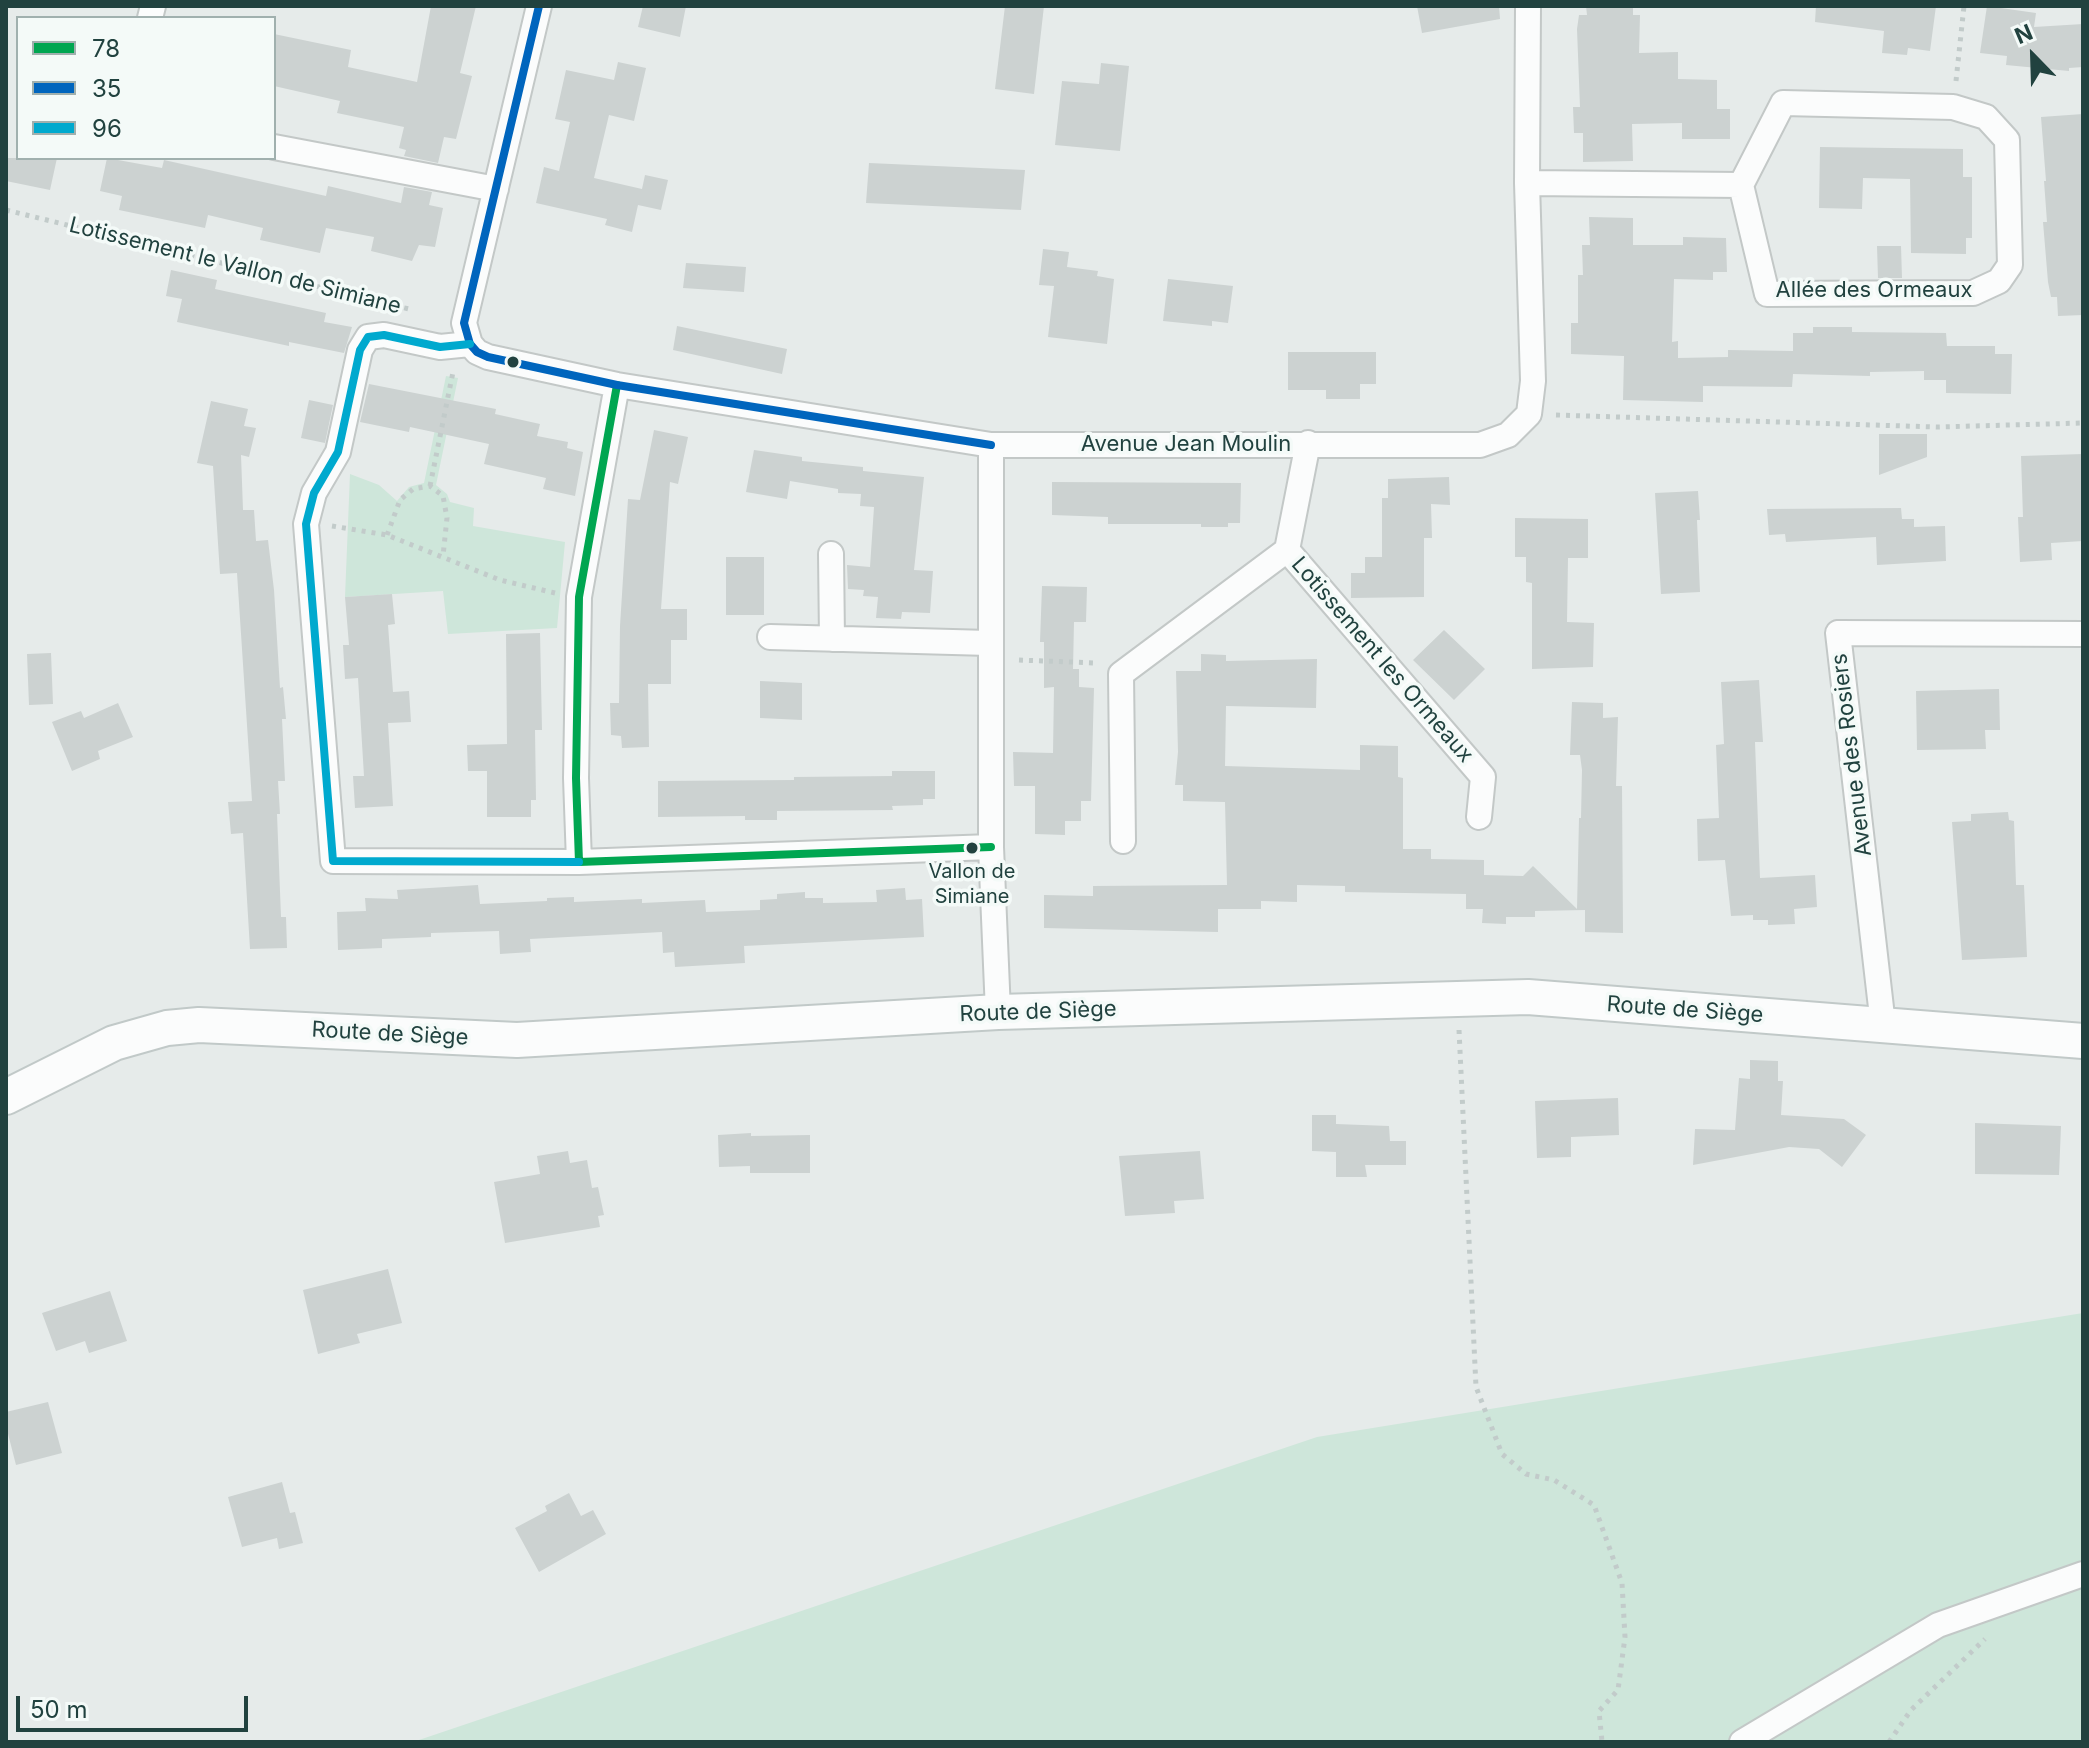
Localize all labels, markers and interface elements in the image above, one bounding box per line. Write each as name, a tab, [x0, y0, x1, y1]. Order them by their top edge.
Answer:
legend	[16, 16, 276, 160]
north arrow	[1993, 16, 2073, 96]
text: N	[2011, 19, 2036, 49]
text: 78	[92, 34, 120, 63]
text: 35	[92, 74, 121, 103]
text: 96	[92, 114, 122, 143]
street label: Lotissement le Vallon de Simiane	[66, 212, 404, 320]
street label: Allée des Ormeaux	[1776, 277, 1972, 303]
unlabelled marker	[505, 354, 521, 370]
street label: Avenue Jean Moulin	[1081, 431, 1291, 457]
street label: Lotissement les Ormeaux	[1286, 552, 1478, 768]
street label: Avenue des Rosiers	[1826, 652, 1878, 858]
marker: Vallon de Simiane	[964, 840, 980, 856]
place label: Vallon de Simiane	[928, 860, 1016, 907]
street label: Route de Siège	[1606, 991, 1764, 1029]
street label: Route de Siège	[959, 996, 1117, 1028]
street label: Route de Siège	[311, 1017, 469, 1051]
scale bar	[20, 1680, 252, 1730]
text: 50 m	[30, 1695, 88, 1724]

